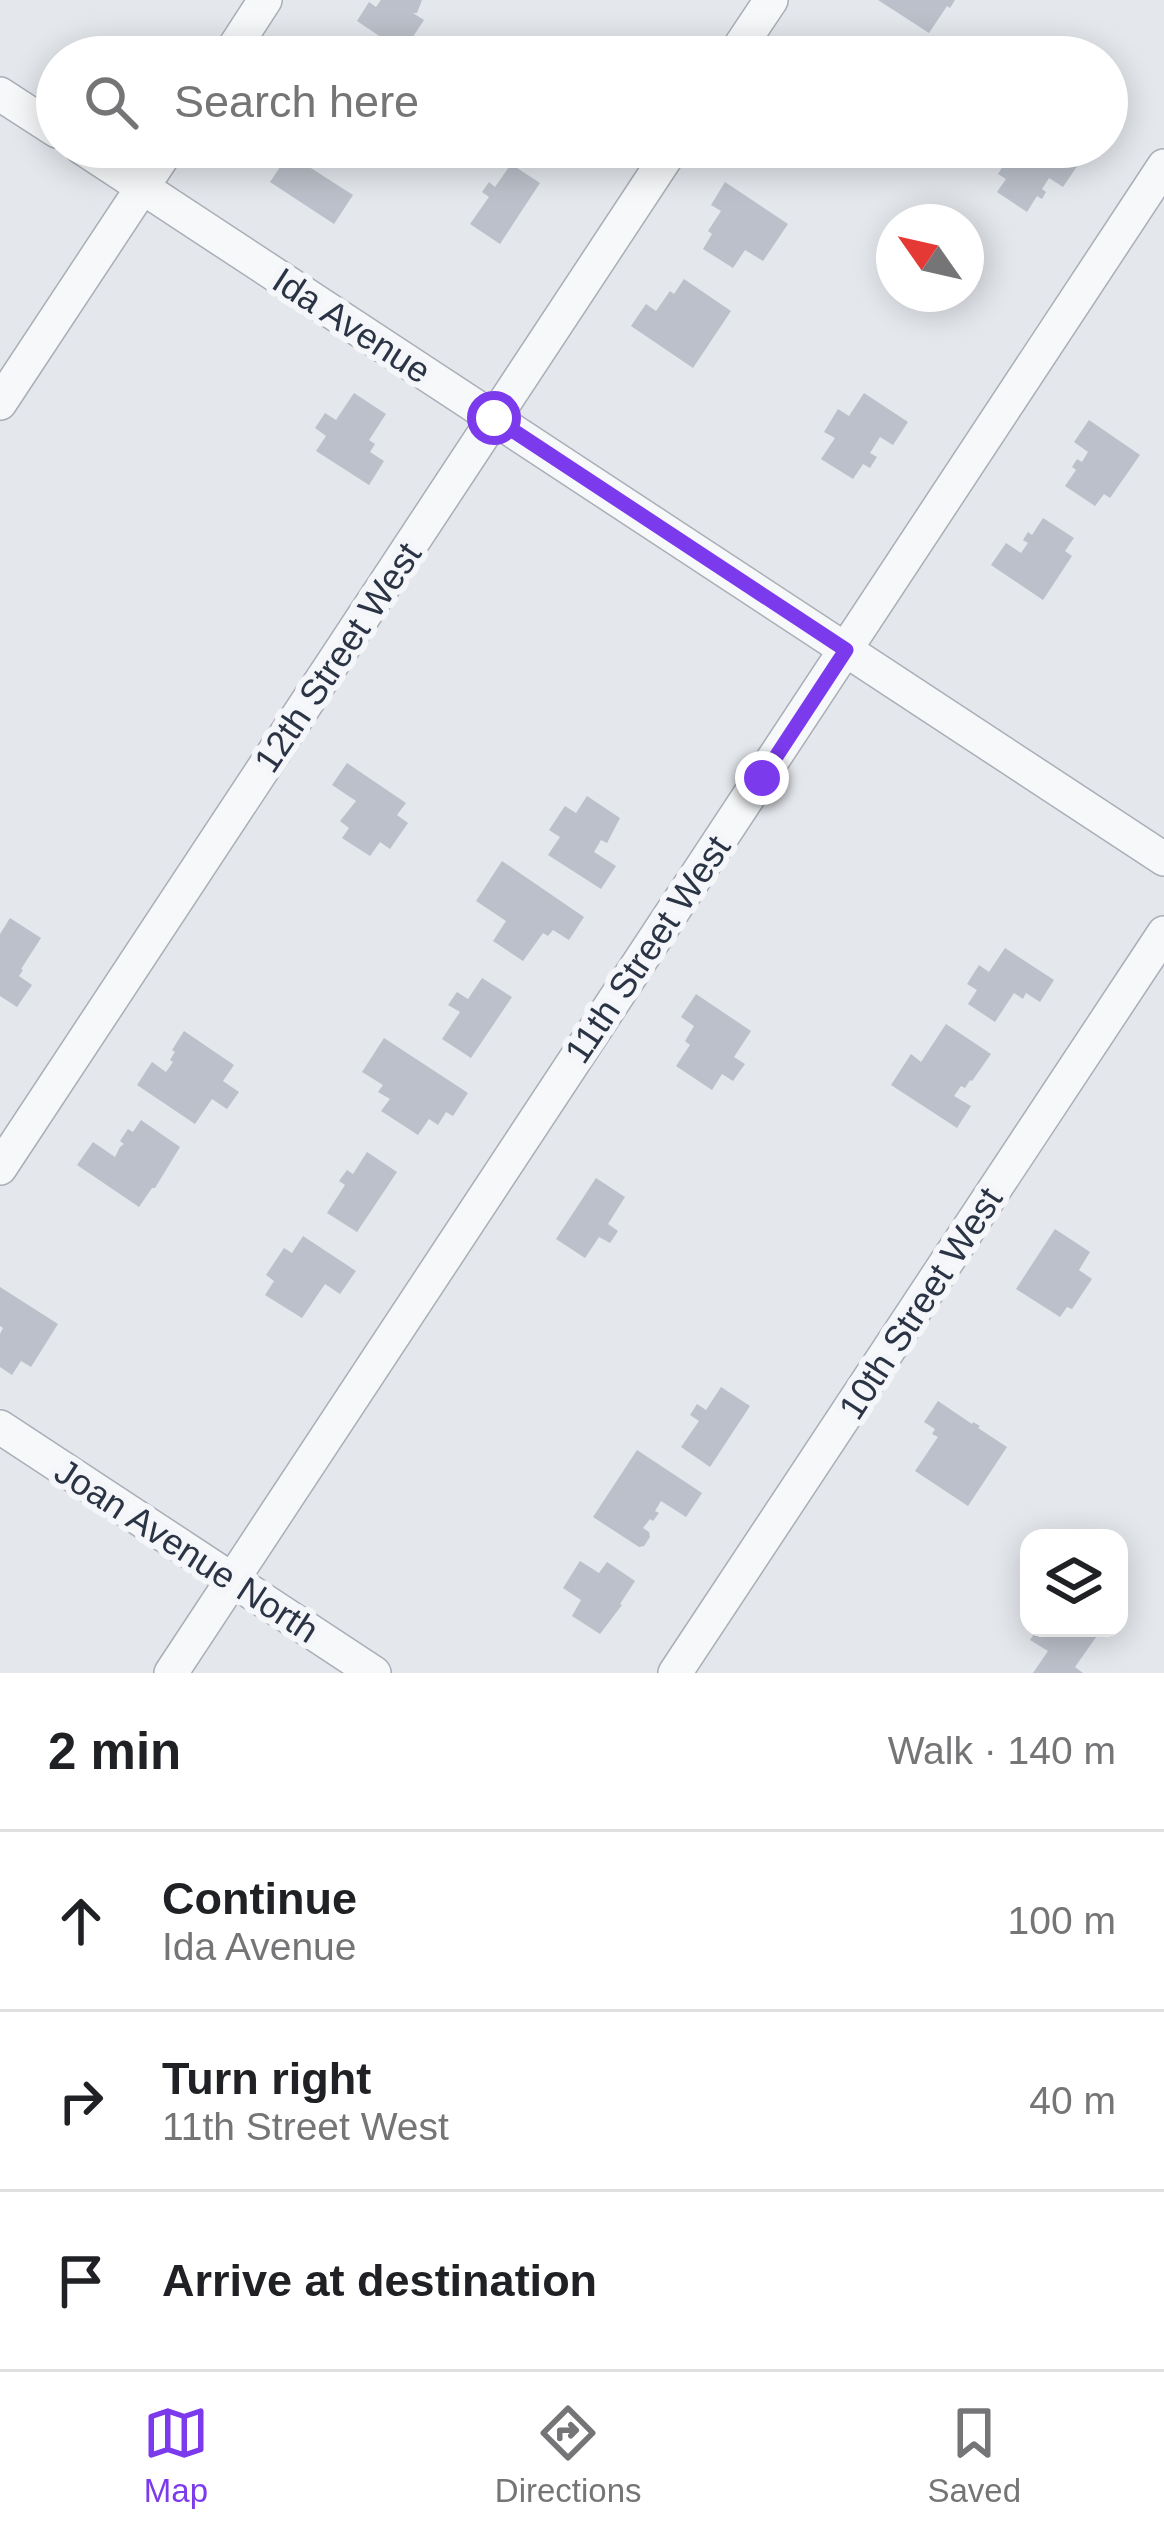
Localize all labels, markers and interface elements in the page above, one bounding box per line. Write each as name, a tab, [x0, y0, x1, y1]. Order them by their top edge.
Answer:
search box	[36, 36, 1128, 168]
icon: search	[78, 69, 144, 135]
text: Search here	[174, 76, 419, 127]
north arrow	[876, 204, 984, 312]
street label: Ida Avenue	[265, 259, 438, 391]
route start	[467, 391, 521, 445]
street label: 12th Street West	[246, 535, 429, 780]
route end	[735, 751, 789, 805]
street label: 11th Street West	[556, 828, 738, 1071]
street label: 10th Street West	[830, 1180, 1010, 1427]
street label: Joan Avenue North	[47, 1450, 326, 1651]
map controls	[1020, 1529, 1128, 1637]
button: layers	[1020, 1529, 1128, 1637]
text: 2 min	[48, 1723, 181, 1780]
text: Walk · 140 m	[888, 1729, 1116, 1772]
text: Continue	[162, 1873, 357, 1924]
icon: ahead	[48, 1888, 114, 1954]
text: 100 m	[1008, 1899, 1116, 1942]
text: Ida Avenue	[162, 1925, 356, 1968]
text: Turn right	[162, 2053, 371, 2104]
icon: right	[48, 2068, 114, 2134]
text: 40 m	[1029, 2079, 1116, 2122]
text: 11th Street West	[162, 2105, 449, 2148]
icon: arrive	[48, 2248, 114, 2314]
text: Arrive at destination	[162, 2255, 597, 2306]
tab: Map	[143, 2400, 209, 2510]
tab: Directions	[495, 2400, 642, 2510]
tab: Saved	[927, 2400, 1021, 2510]

